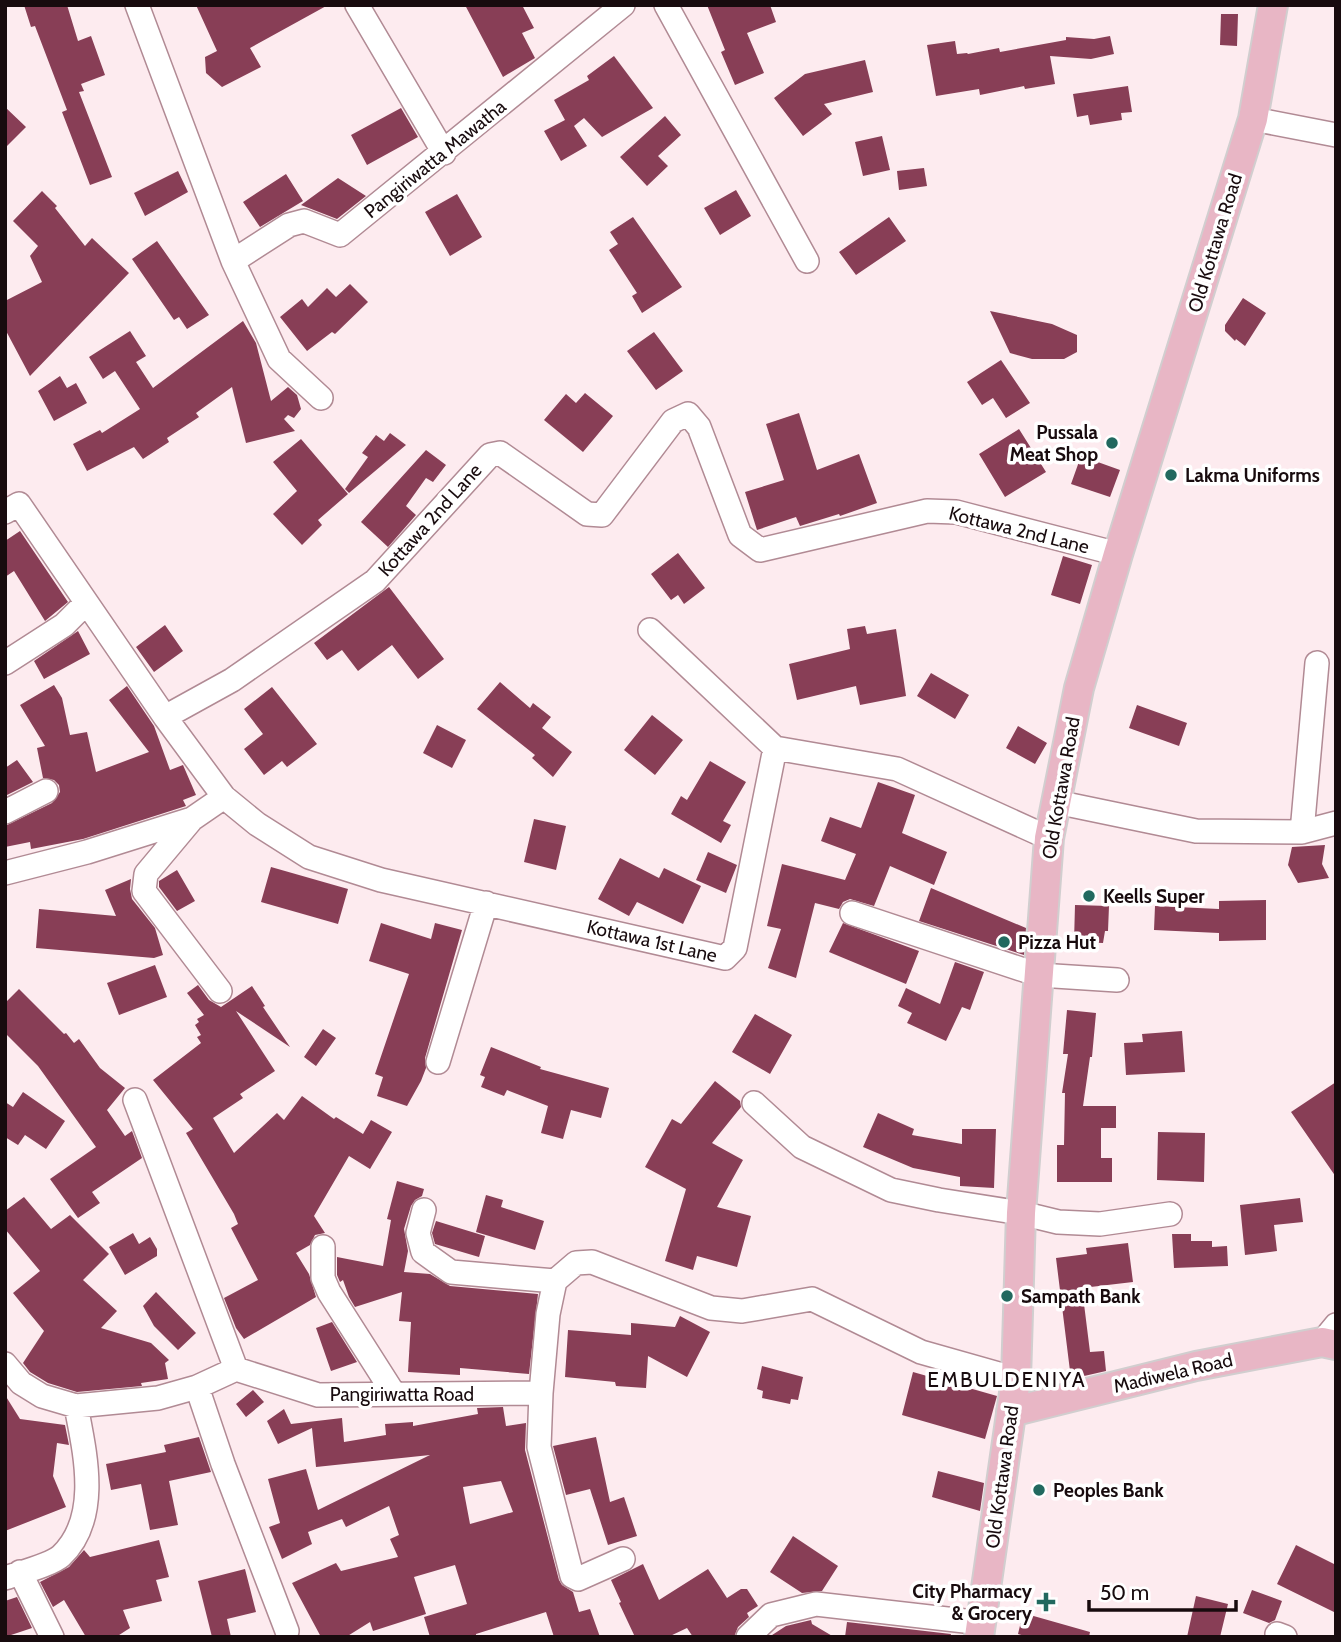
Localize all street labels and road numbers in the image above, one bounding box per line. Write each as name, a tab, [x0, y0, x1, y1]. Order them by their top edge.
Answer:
street label: Pangiriwatta Mawatha	[359, 95, 511, 223]
street label: Old Kottawa Road	[1183, 171, 1247, 315]
street label: Kottawa 2nd Lane	[373, 459, 487, 581]
street label: Kottawa 2nd Lane	[947, 501, 1092, 559]
street label: Old Kottawa Road	[1037, 715, 1085, 861]
street label: Kottawa 1st Lane	[585, 915, 720, 967]
street label: Madiwela Road	[1111, 1348, 1235, 1398]
street label: Pangiriwatta Road	[330, 1383, 474, 1406]
street label: Old Kottawa Road	[981, 1404, 1023, 1550]

